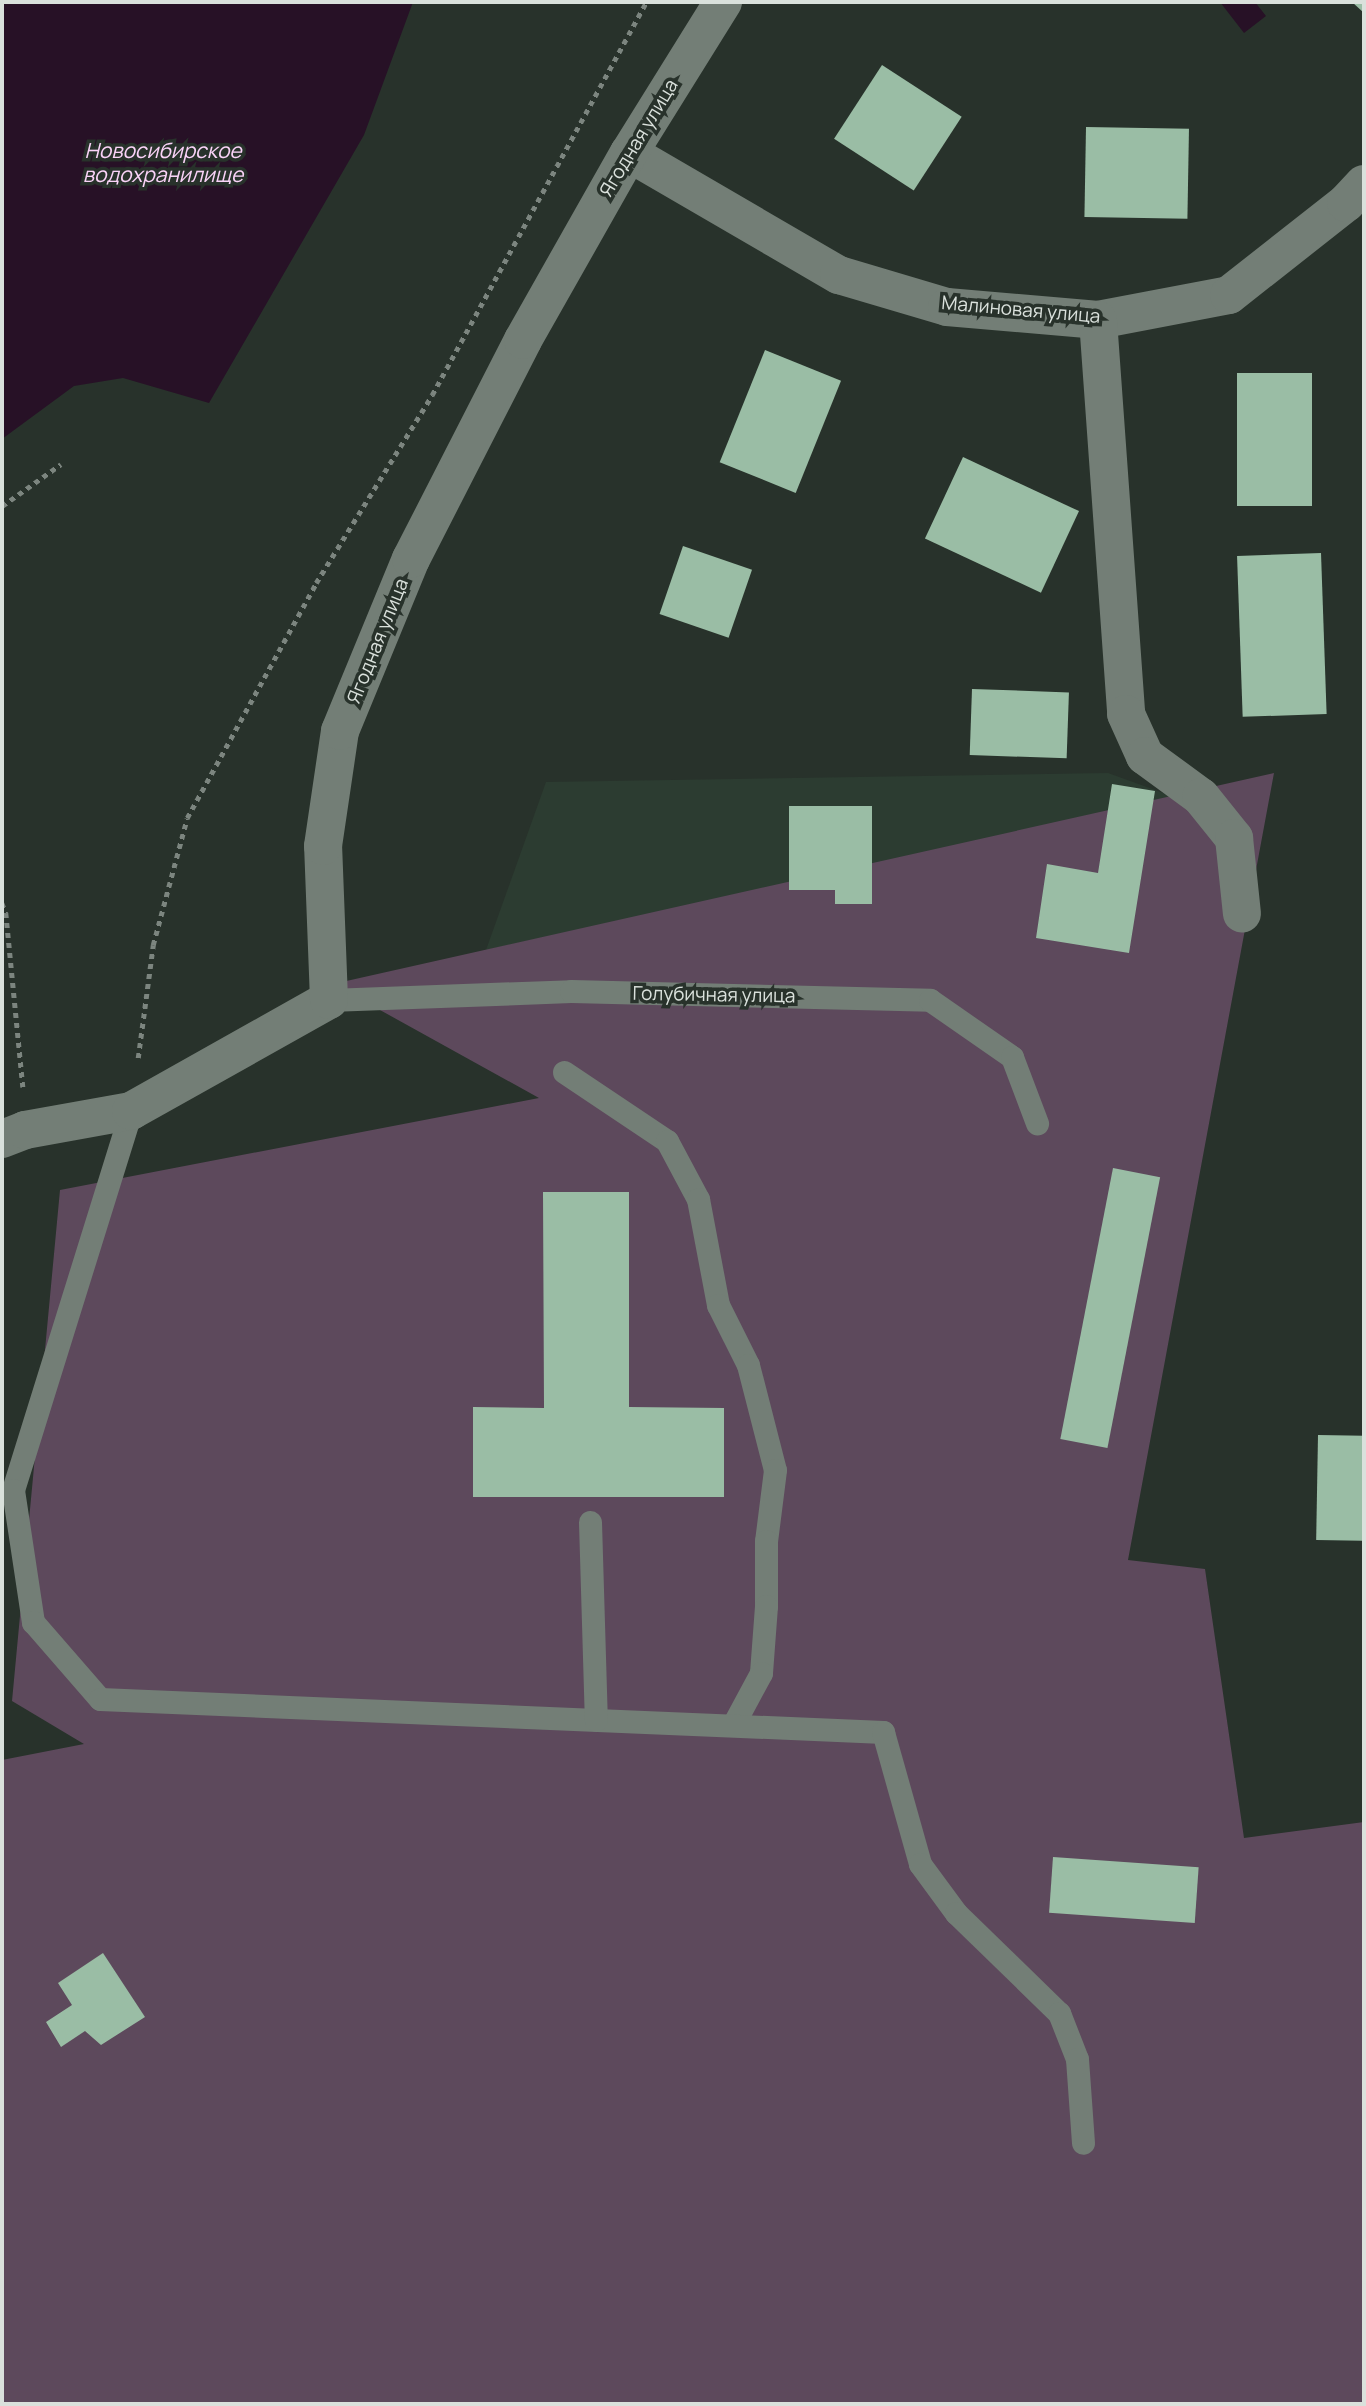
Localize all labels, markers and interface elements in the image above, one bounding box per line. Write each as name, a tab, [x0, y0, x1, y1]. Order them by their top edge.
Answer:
street label: Ягодная улица	[595, 75, 683, 201]
water label: Новосибирское водохранилище	[83, 137, 243, 187]
street label: Малиновая улица	[941, 292, 1101, 328]
street label: Ягодная улица	[343, 575, 413, 707]
street label: Голубичная улица	[632, 982, 796, 1008]

